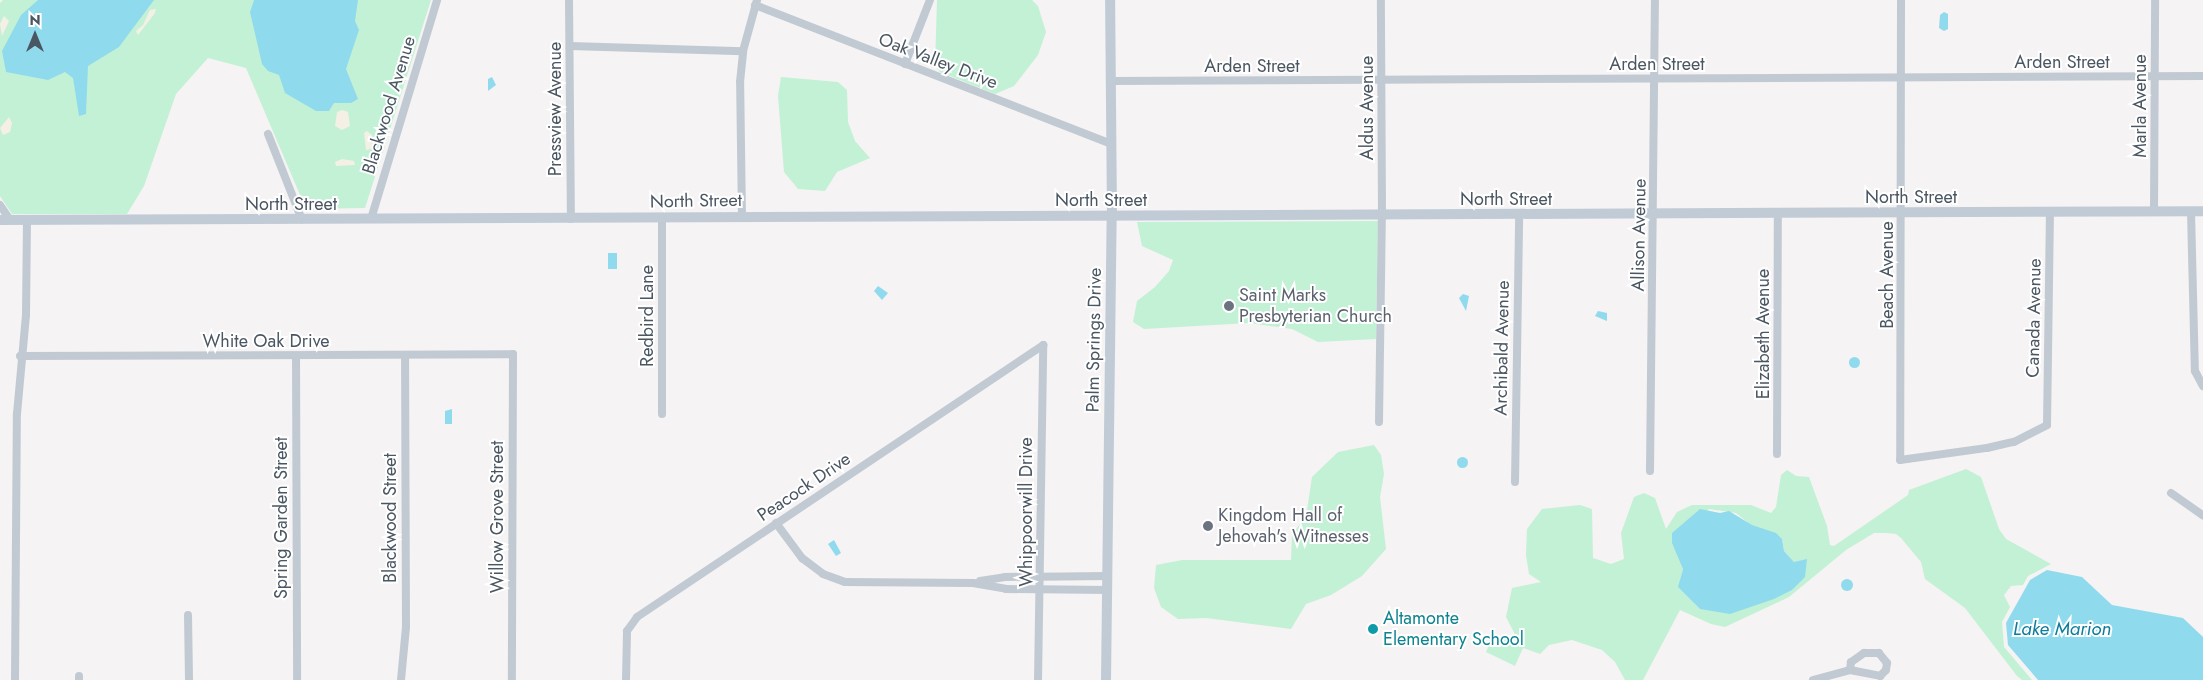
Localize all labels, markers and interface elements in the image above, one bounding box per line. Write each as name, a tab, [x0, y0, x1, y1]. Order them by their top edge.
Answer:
north arrow	[10, 10, 60, 60]
text: N	[29, 10, 41, 30]
street label: Oak Valley Drive	[876, 28, 1000, 94]
street label: Blackwood Avenue	[358, 33, 420, 177]
street label: Pressview Avenue	[544, 42, 566, 176]
street label: Arden Street	[2014, 51, 2110, 73]
street label: Arden Street	[1609, 53, 1705, 75]
street label: Marla Avenue	[2129, 54, 2151, 158]
street label: Arden Street	[1204, 55, 1300, 77]
street label: Aldus Avenue	[1356, 56, 1378, 160]
street label: Allison Avenue	[1627, 178, 1651, 292]
street label: North Street	[1865, 186, 1957, 208]
street label: North Street	[1460, 188, 1552, 210]
street label: North Street	[650, 189, 742, 213]
street label: North Street	[1055, 189, 1147, 211]
street label: North Street	[245, 193, 337, 215]
street label: Beach Avenue	[1876, 221, 1898, 329]
street label: Canada Avenue	[2022, 258, 2046, 378]
street label: Redbird Lane	[636, 265, 658, 367]
street label: Palm Springs Drive	[1082, 267, 1106, 413]
street label: Elizabeth Avenue	[1752, 269, 1774, 399]
street label: Archibald Avenue	[1490, 280, 1514, 416]
place label: Saint Marks Presbyterian Church	[1239, 285, 1392, 328]
marker: Saint Marks Presbyterian Church	[1223, 300, 1235, 312]
street label: White Oak Drive	[202, 330, 330, 352]
street label: Spring Garden Street	[270, 437, 292, 599]
street label: Whippoorwill Drive	[1015, 437, 1037, 587]
street label: Willow Grove Street	[486, 441, 508, 593]
street label: Peacock Drive	[753, 448, 855, 526]
street label: Blackwood Street	[379, 453, 401, 583]
place label: Kingdom Hall of Jehovah's Witnesses	[1218, 505, 1369, 548]
marker: Kingdom Hall of Jehovah's Witnesses	[1202, 520, 1214, 532]
place label: Altamonte Elementary School	[1383, 608, 1524, 650]
water label: Lake Marion	[2013, 618, 2111, 640]
marker: Altamonte Elementary School	[1367, 623, 1379, 635]

